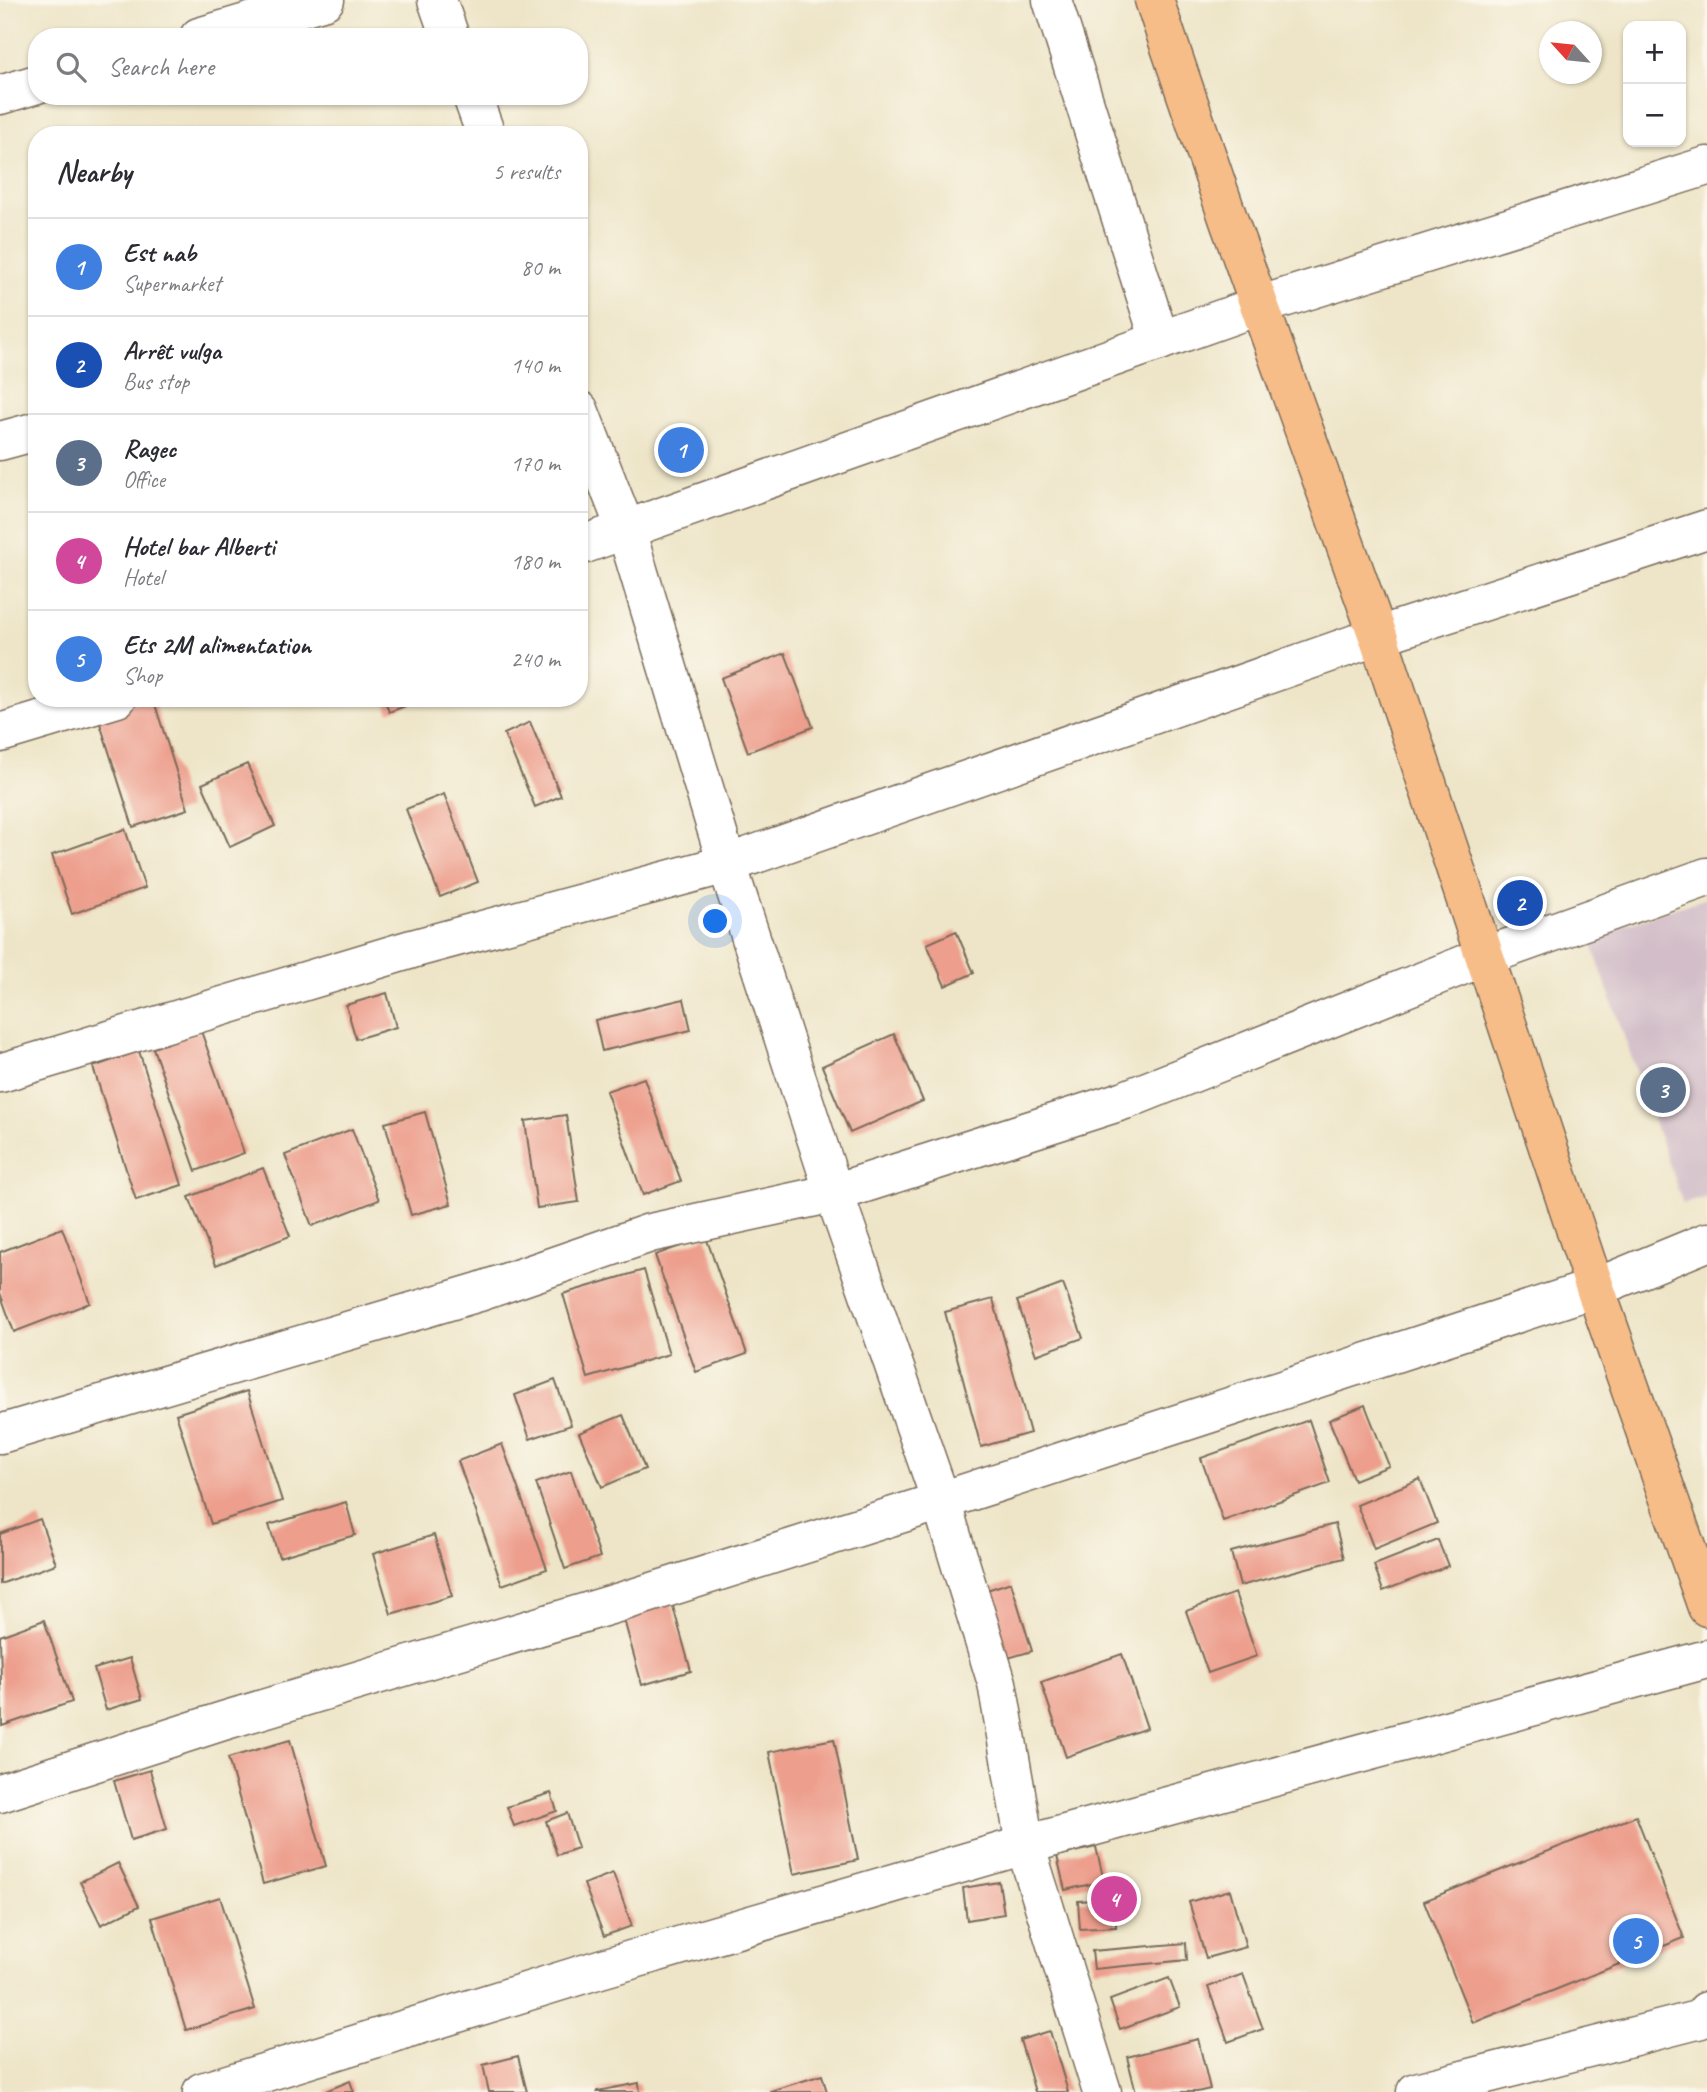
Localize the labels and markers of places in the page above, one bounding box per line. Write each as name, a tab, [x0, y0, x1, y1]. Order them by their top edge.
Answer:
pin: 1	[658, 424, 704, 476]
pin: 2	[1497, 877, 1543, 929]
pin: 3	[1640, 1064, 1686, 1116]
pin: 4	[1091, 1873, 1137, 1925]
pin: 5	[1613, 1915, 1659, 1967]

